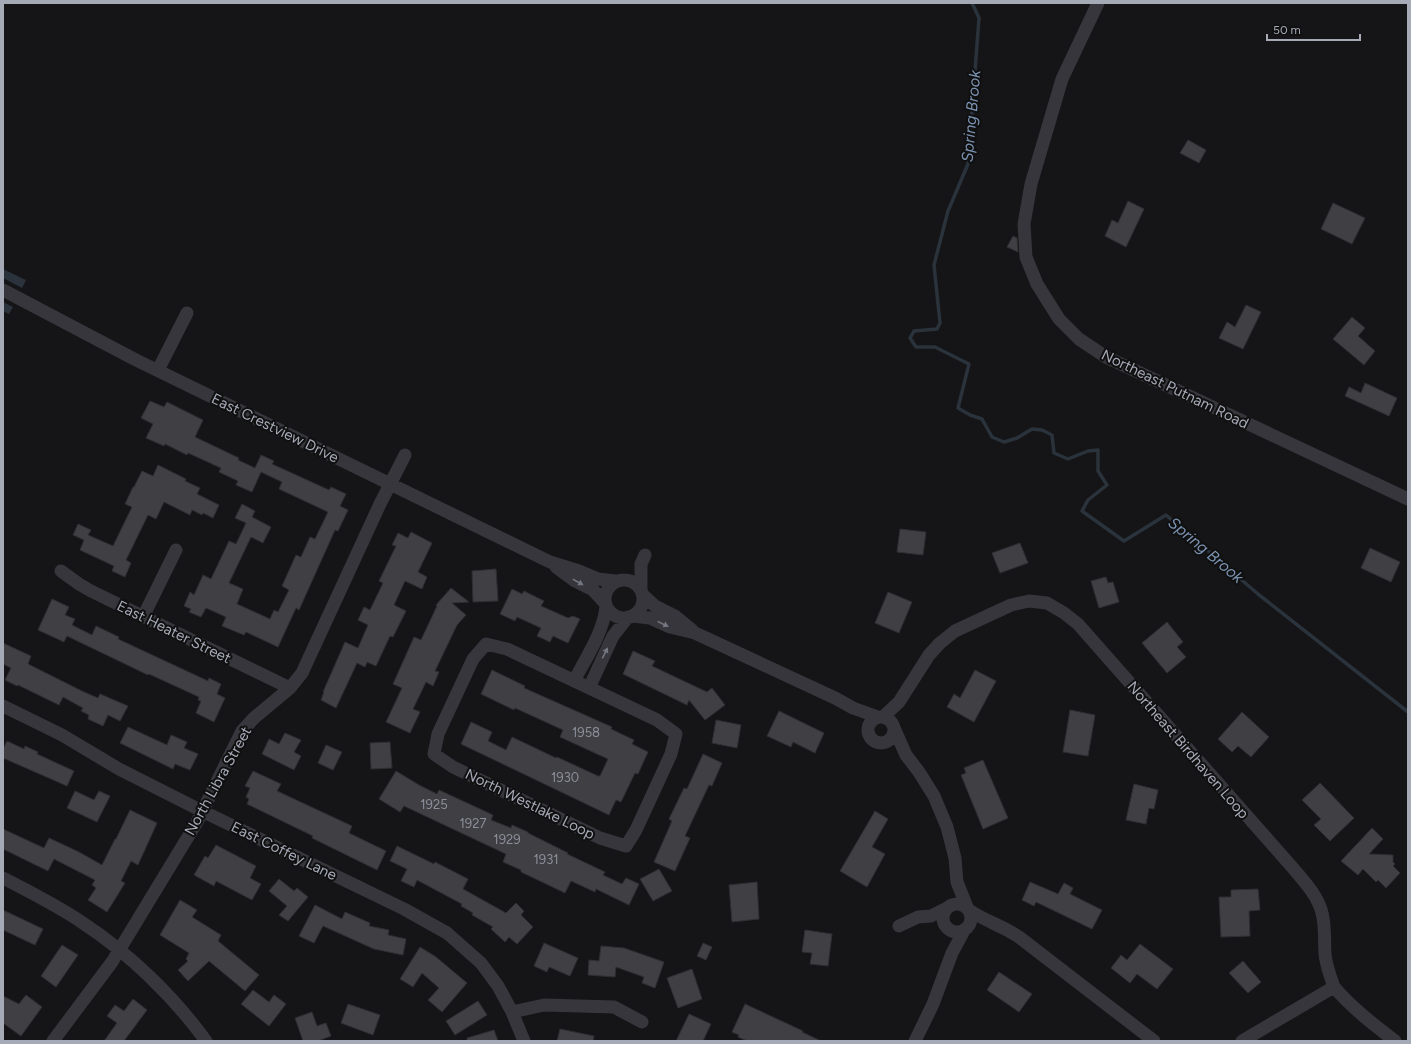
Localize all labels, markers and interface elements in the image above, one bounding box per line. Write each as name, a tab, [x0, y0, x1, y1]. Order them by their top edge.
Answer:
scale bar	[1267, 16, 1360, 42]
text: 50 m	[1273, 23, 1301, 37]
water label: Spring Brook	[958, 68, 985, 163]
street label: Northeast Putnam Road	[1099, 346, 1251, 432]
street label: East Crestview Drive	[209, 389, 341, 467]
water label: Spring Brook	[1165, 513, 1248, 588]
one-way arrow	[572, 579, 584, 585]
street label: East Heater Street	[114, 597, 234, 668]
one-way arrow	[658, 621, 669, 627]
one-way arrow	[602, 647, 608, 658]
street label: Northeast Birdhaven Loop	[1123, 678, 1253, 822]
street label: North Libra Street	[181, 723, 256, 839]
house number: 1958	[572, 725, 600, 740]
street label: North Westlake Loop	[462, 765, 598, 843]
house number: 1930	[551, 770, 579, 785]
house number: 1925	[420, 797, 448, 812]
house number: 1927	[460, 816, 487, 831]
street label: East Coffey Lane	[228, 818, 340, 884]
house number: 1929	[493, 832, 521, 847]
house number: 1931	[533, 852, 559, 867]

